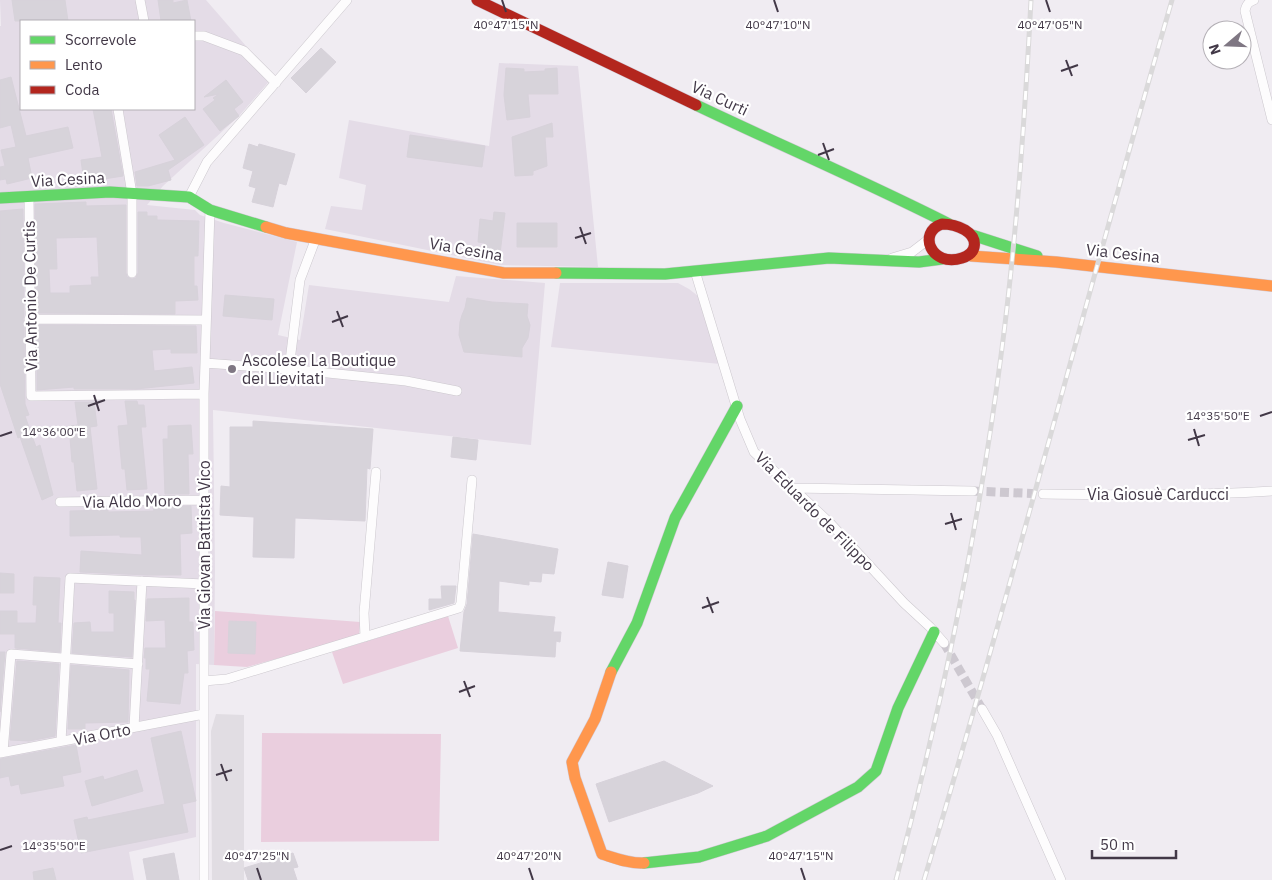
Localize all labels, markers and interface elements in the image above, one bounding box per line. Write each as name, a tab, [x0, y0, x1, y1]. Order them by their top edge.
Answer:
text: 40°47'15"N	[473, 17, 539, 32]
text: 40°47'10"N	[745, 17, 811, 32]
text: 40°47'05"N	[1017, 17, 1083, 32]
legend	[20, 20, 195, 110]
north arrow	[1202, 20, 1252, 70]
text: Scorrevole	[65, 30, 137, 49]
text: N	[1205, 42, 1225, 57]
text: Lento	[65, 55, 103, 74]
street label: Via Curti	[688, 76, 752, 120]
text: Coda	[65, 80, 99, 99]
street label: Via Cesina	[30, 167, 106, 191]
street label: Via Antonio De Curtis	[19, 220, 41, 372]
street label: Via Cesina	[428, 233, 505, 265]
street label: Via Cesina	[1085, 239, 1161, 267]
place label: Ascolese La Boutique dei Lievitati	[242, 350, 396, 388]
marker: Ascolese La Boutique dei Lievitati	[226, 363, 238, 375]
text: 14°35'50"E	[1186, 408, 1250, 423]
text: 14°36'00"E	[22, 424, 86, 439]
street label: Via Eduardo de Filippo	[751, 447, 879, 575]
street label: Via Giovan Battista Vico	[194, 460, 214, 630]
street label: Via Giosuè Carducci	[1087, 484, 1229, 504]
street label: Via Aldo Moro	[82, 490, 182, 512]
street label: Via Orto	[72, 719, 132, 749]
scale bar	[1092, 828, 1176, 860]
text: 50 m	[1100, 835, 1135, 854]
text: 14°35'50"E	[22, 838, 86, 853]
text: 40°47'25"N	[224, 848, 290, 863]
text: 40°47'20"N	[496, 848, 562, 863]
text: 40°47'15"N	[768, 848, 834, 863]

